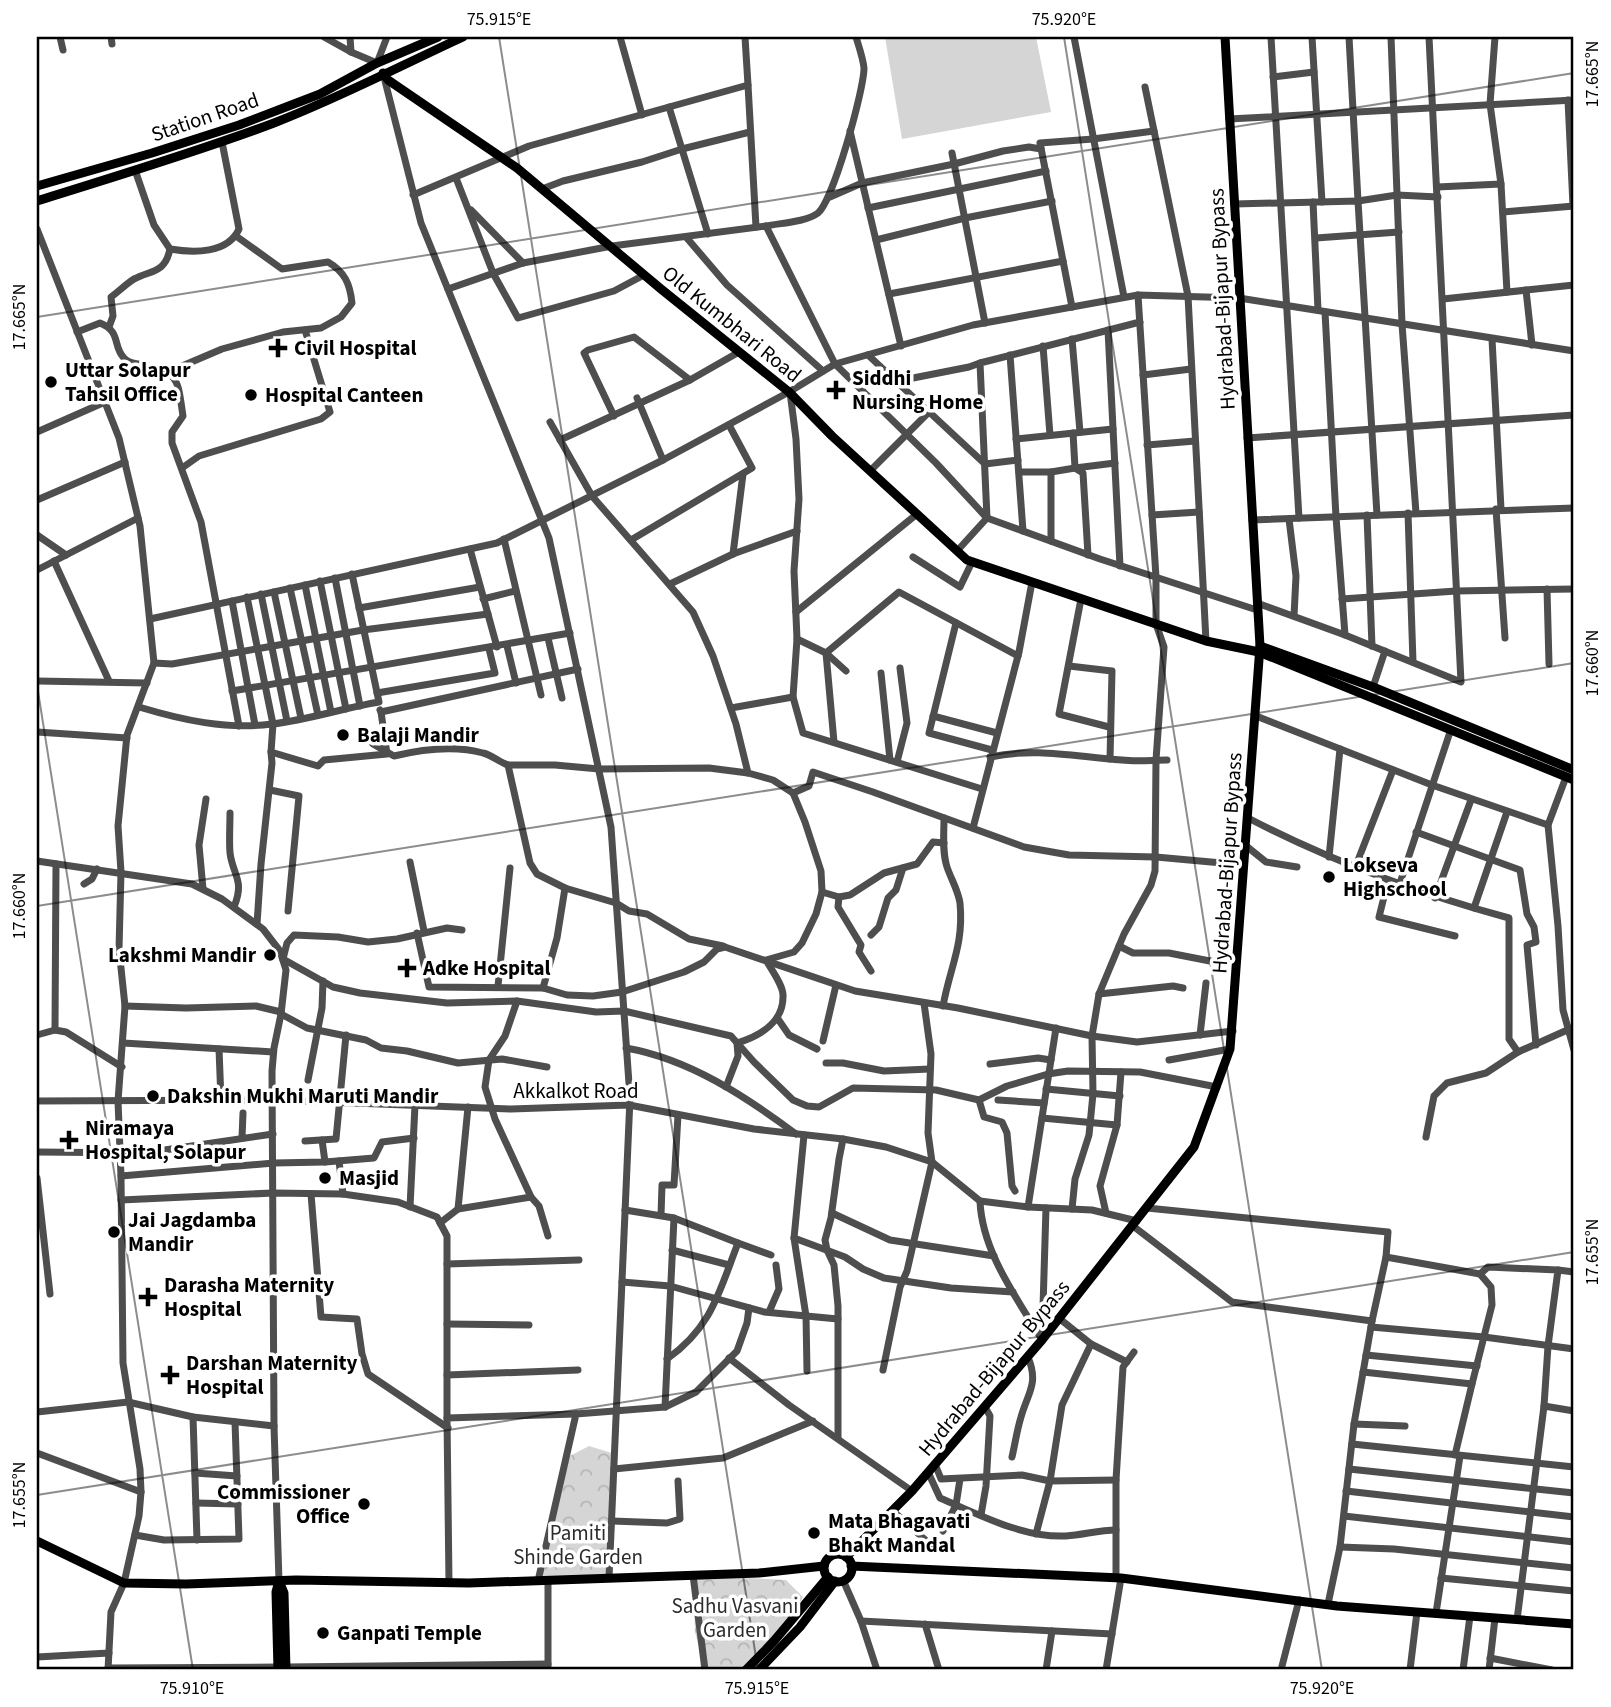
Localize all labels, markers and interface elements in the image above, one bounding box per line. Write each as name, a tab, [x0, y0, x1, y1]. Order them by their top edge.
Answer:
text: 75.915°E	[467, 7, 531, 32]
text: 75.920°E	[1032, 7, 1096, 32]
text: 17.665°N	[1580, 41, 1605, 107]
street label: Station Road	[147, 85, 263, 149]
street label: Hydrabad-Bijapur Bypass	[1201, 187, 1243, 411]
street label: Old Kumbhari Road	[656, 258, 808, 390]
text: 17.665°N	[7, 284, 32, 350]
place label: Civil Hospital	[294, 333, 417, 363]
marker: Civil Hospital	[268, 338, 288, 358]
place label: Uttar Solapur Tahsil Office	[65, 355, 191, 409]
place label: Siddhi Nursing Home	[852, 363, 983, 417]
marker: Uttar Solapur Tahsil Office	[43, 374, 59, 390]
place label: Hospital Canteen	[265, 380, 423, 410]
marker: Siddhi Nursing Home	[826, 380, 846, 400]
marker: Hospital Canteen	[243, 387, 259, 403]
text: 17.660°N	[1580, 630, 1605, 696]
place label: Balaji Mandir	[357, 720, 480, 750]
marker: Balaji Mandir	[335, 727, 351, 743]
street label: Hydrabad-Bijapur Bypass	[1204, 751, 1250, 975]
place label: Lokseva Highschool	[1343, 850, 1447, 904]
marker: Lokseva Highschool	[1321, 869, 1337, 885]
text: 17.660°N	[7, 873, 32, 939]
place label: Lakshmi Mandir	[108, 940, 257, 970]
marker: Lakshmi Mandir	[262, 947, 278, 963]
place label: Adke Hospital	[422, 953, 551, 983]
marker: Adke Hospital	[397, 958, 417, 978]
street label: Akkalkot Road	[513, 1076, 639, 1106]
place label: Dakshin Mukhi Maruti Mandir	[167, 1081, 439, 1111]
marker: Dakshin Mukhi Maruti Mandir	[145, 1088, 161, 1104]
place label: Niramaya Hospital, Solapur	[85, 1113, 246, 1167]
marker: Niramaya Hospital, Solapur	[59, 1130, 79, 1150]
place label: Masjid	[339, 1163, 399, 1193]
marker: Masjid	[317, 1170, 333, 1186]
place label: Jai Jagdamba Mandir	[128, 1205, 256, 1259]
text: 17.655°N	[1580, 1219, 1605, 1285]
marker: Jai Jagdamba Mandir	[106, 1224, 122, 1240]
place label: Darasha Maternity Hospital	[164, 1270, 334, 1324]
street label: Hydrabad-Bijapur Bypass	[911, 1273, 1077, 1463]
marker: Darasha Maternity Hospital	[138, 1287, 158, 1307]
place label: Darshan Maternity Hospital	[186, 1348, 358, 1402]
marker: Darshan Maternity Hospital	[160, 1365, 180, 1385]
text: 17.655°N	[7, 1462, 32, 1528]
place label: Commissioner Office	[217, 1477, 351, 1531]
marker: Commissioner Office	[356, 1496, 372, 1512]
place label: Mata Bhagavati Bhakt Mandal	[828, 1506, 970, 1560]
park label: Pamiti Shinde Garden	[513, 1518, 643, 1572]
marker: Mata Bhagavati Bhakt Mandal	[806, 1525, 822, 1541]
park label: Sadhu Vasvani Garden	[672, 1591, 798, 1645]
place label: Ganpati Temple	[337, 1618, 482, 1648]
marker: Ganpati Temple	[315, 1625, 331, 1641]
text: 75.910°E	[160, 1676, 224, 1701]
text: 75.915°E	[725, 1676, 789, 1701]
text: 75.920°E	[1290, 1676, 1354, 1701]

